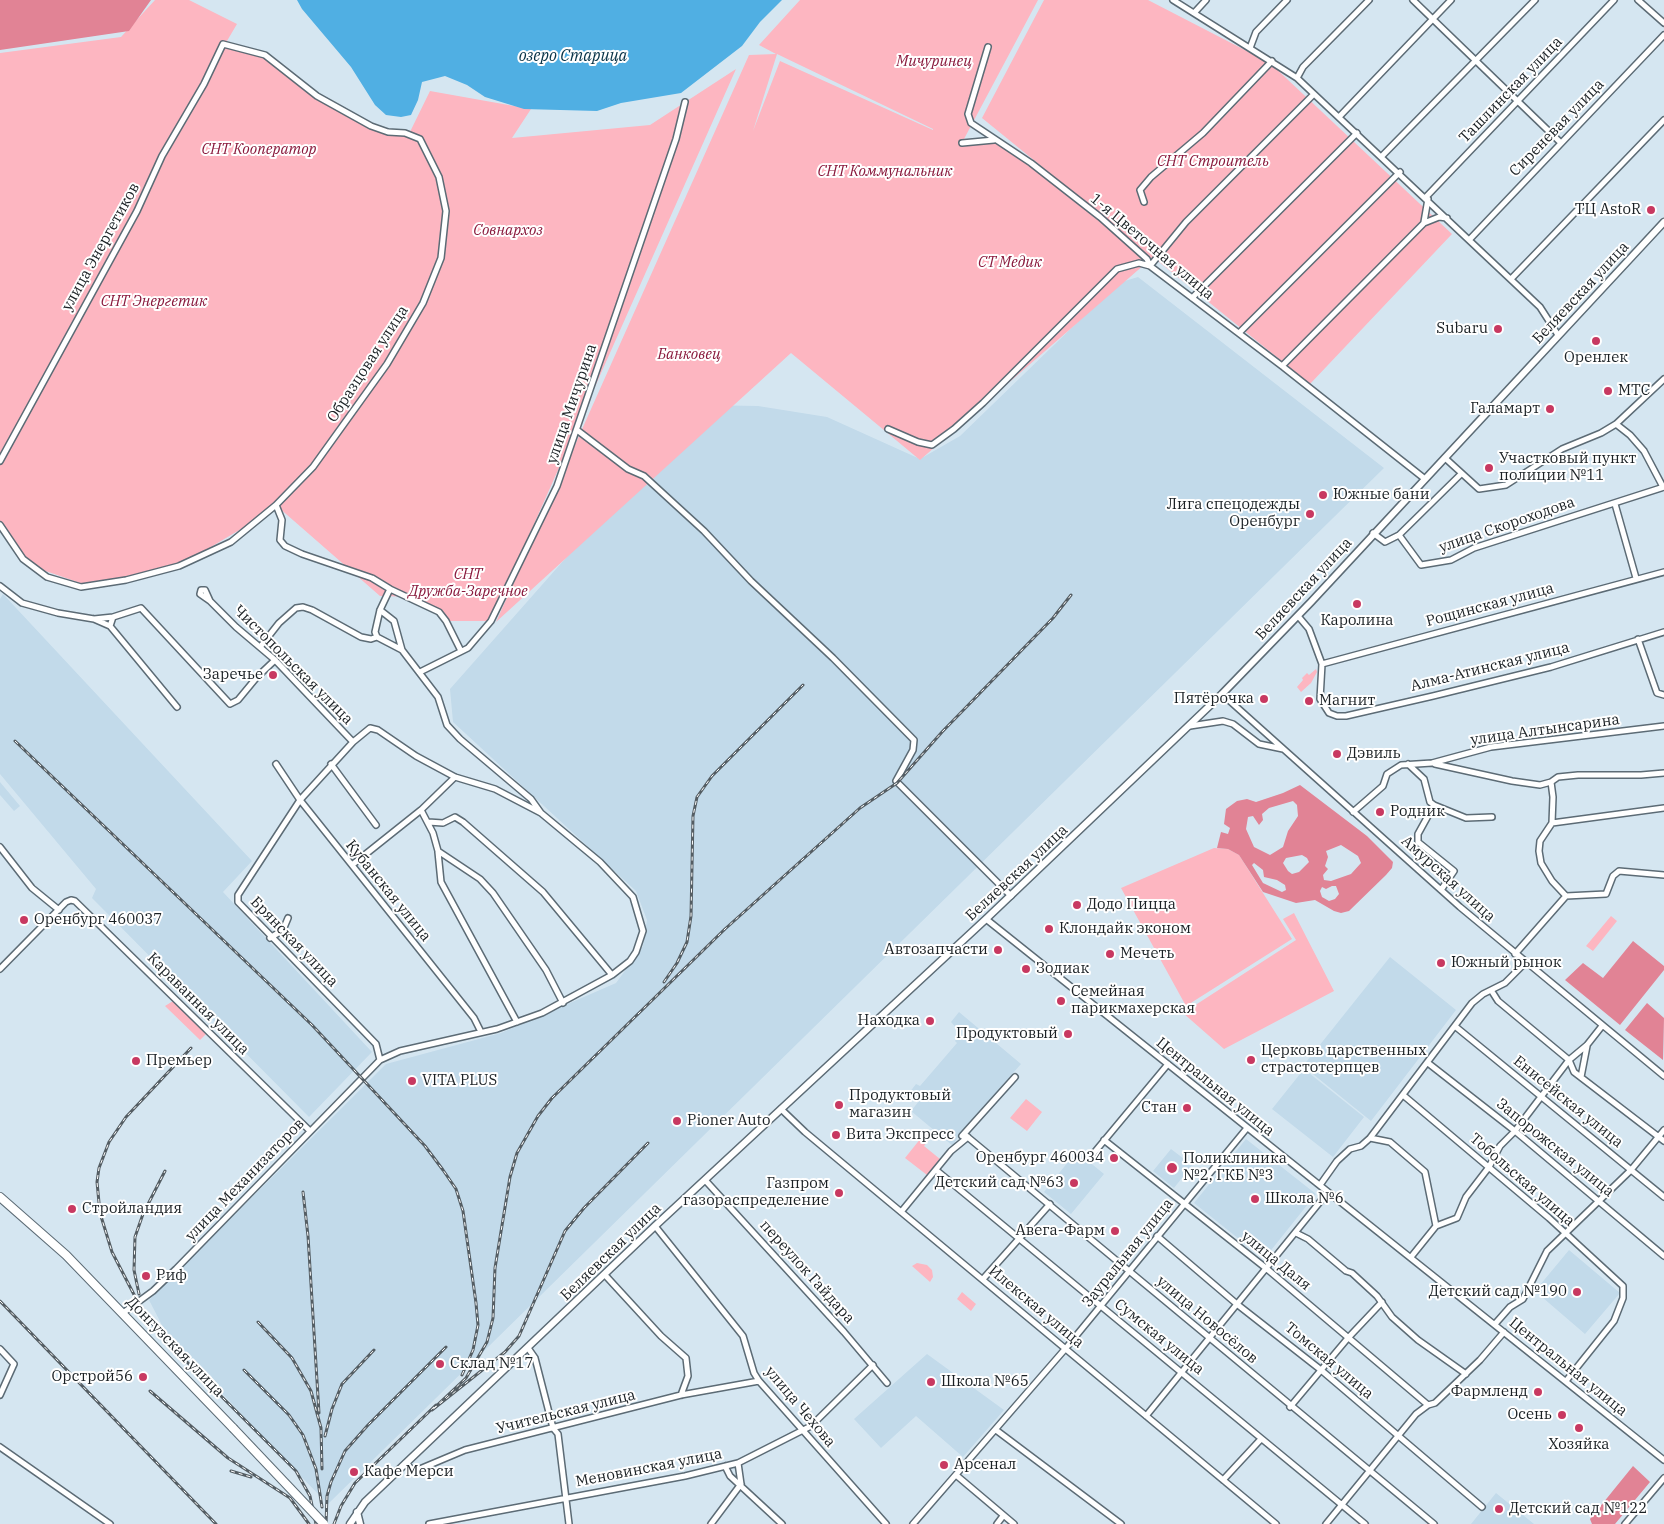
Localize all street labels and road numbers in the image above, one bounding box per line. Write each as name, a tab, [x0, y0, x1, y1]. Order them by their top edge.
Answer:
street label: Ташлинская улица	[1456, 33, 1566, 147]
street label: Сиреневая улица	[1506, 76, 1608, 180]
street label: улица Энергетиков	[58, 180, 144, 314]
street label: 1-я Цветочная улица	[1087, 190, 1217, 304]
street label: Беляевская улица	[1529, 238, 1633, 348]
street label: Образцовая улица	[324, 302, 412, 426]
street label: улица Мичурина	[543, 342, 601, 466]
street label: улица Скороходова	[1437, 493, 1577, 557]
street label: Беляевская улица	[1252, 534, 1356, 644]
street label: Рощинская улица	[1424, 579, 1556, 631]
street label: Чистопольская улица	[230, 602, 356, 728]
street label: Алма-Атинская улица	[1409, 639, 1571, 695]
street label: улица Алтынсарина	[1469, 711, 1621, 749]
street label: Беляевская улица	[962, 821, 1072, 925]
street label: Амурская улица	[1397, 832, 1499, 926]
street label: Кубанская улица	[342, 837, 434, 945]
street label: Брянская улица	[246, 893, 342, 991]
street label: Караванная улица	[143, 949, 253, 1059]
street label: Центральная улица	[1152, 1034, 1278, 1140]
street label: Енисейская улица	[1509, 1052, 1627, 1152]
street label: Запорожская улица	[1493, 1095, 1617, 1201]
street label: улица Механизаторов	[182, 1115, 308, 1245]
street label: Тобольская улица	[1466, 1130, 1578, 1230]
street label: Зауральная улица	[1079, 1195, 1177, 1311]
street label: Беляевская улица	[557, 1199, 665, 1305]
street label: переулок Гайдара	[756, 1217, 858, 1327]
street label: улица Даля	[1238, 1227, 1314, 1295]
street label: Илекская улица	[985, 1262, 1087, 1352]
street label: улица Новосёлов	[1153, 1272, 1261, 1368]
street label: Донгузская улица	[122, 1293, 228, 1401]
street label: Сумская улица	[1111, 1295, 1207, 1379]
street label: Центральная улица	[1505, 1314, 1631, 1420]
street label: Томская улица	[1281, 1319, 1377, 1403]
street label: улица Чехова	[761, 1363, 839, 1451]
street label: Учительская улица	[495, 1386, 637, 1438]
street label: Меновинская улица	[574, 1445, 724, 1491]

